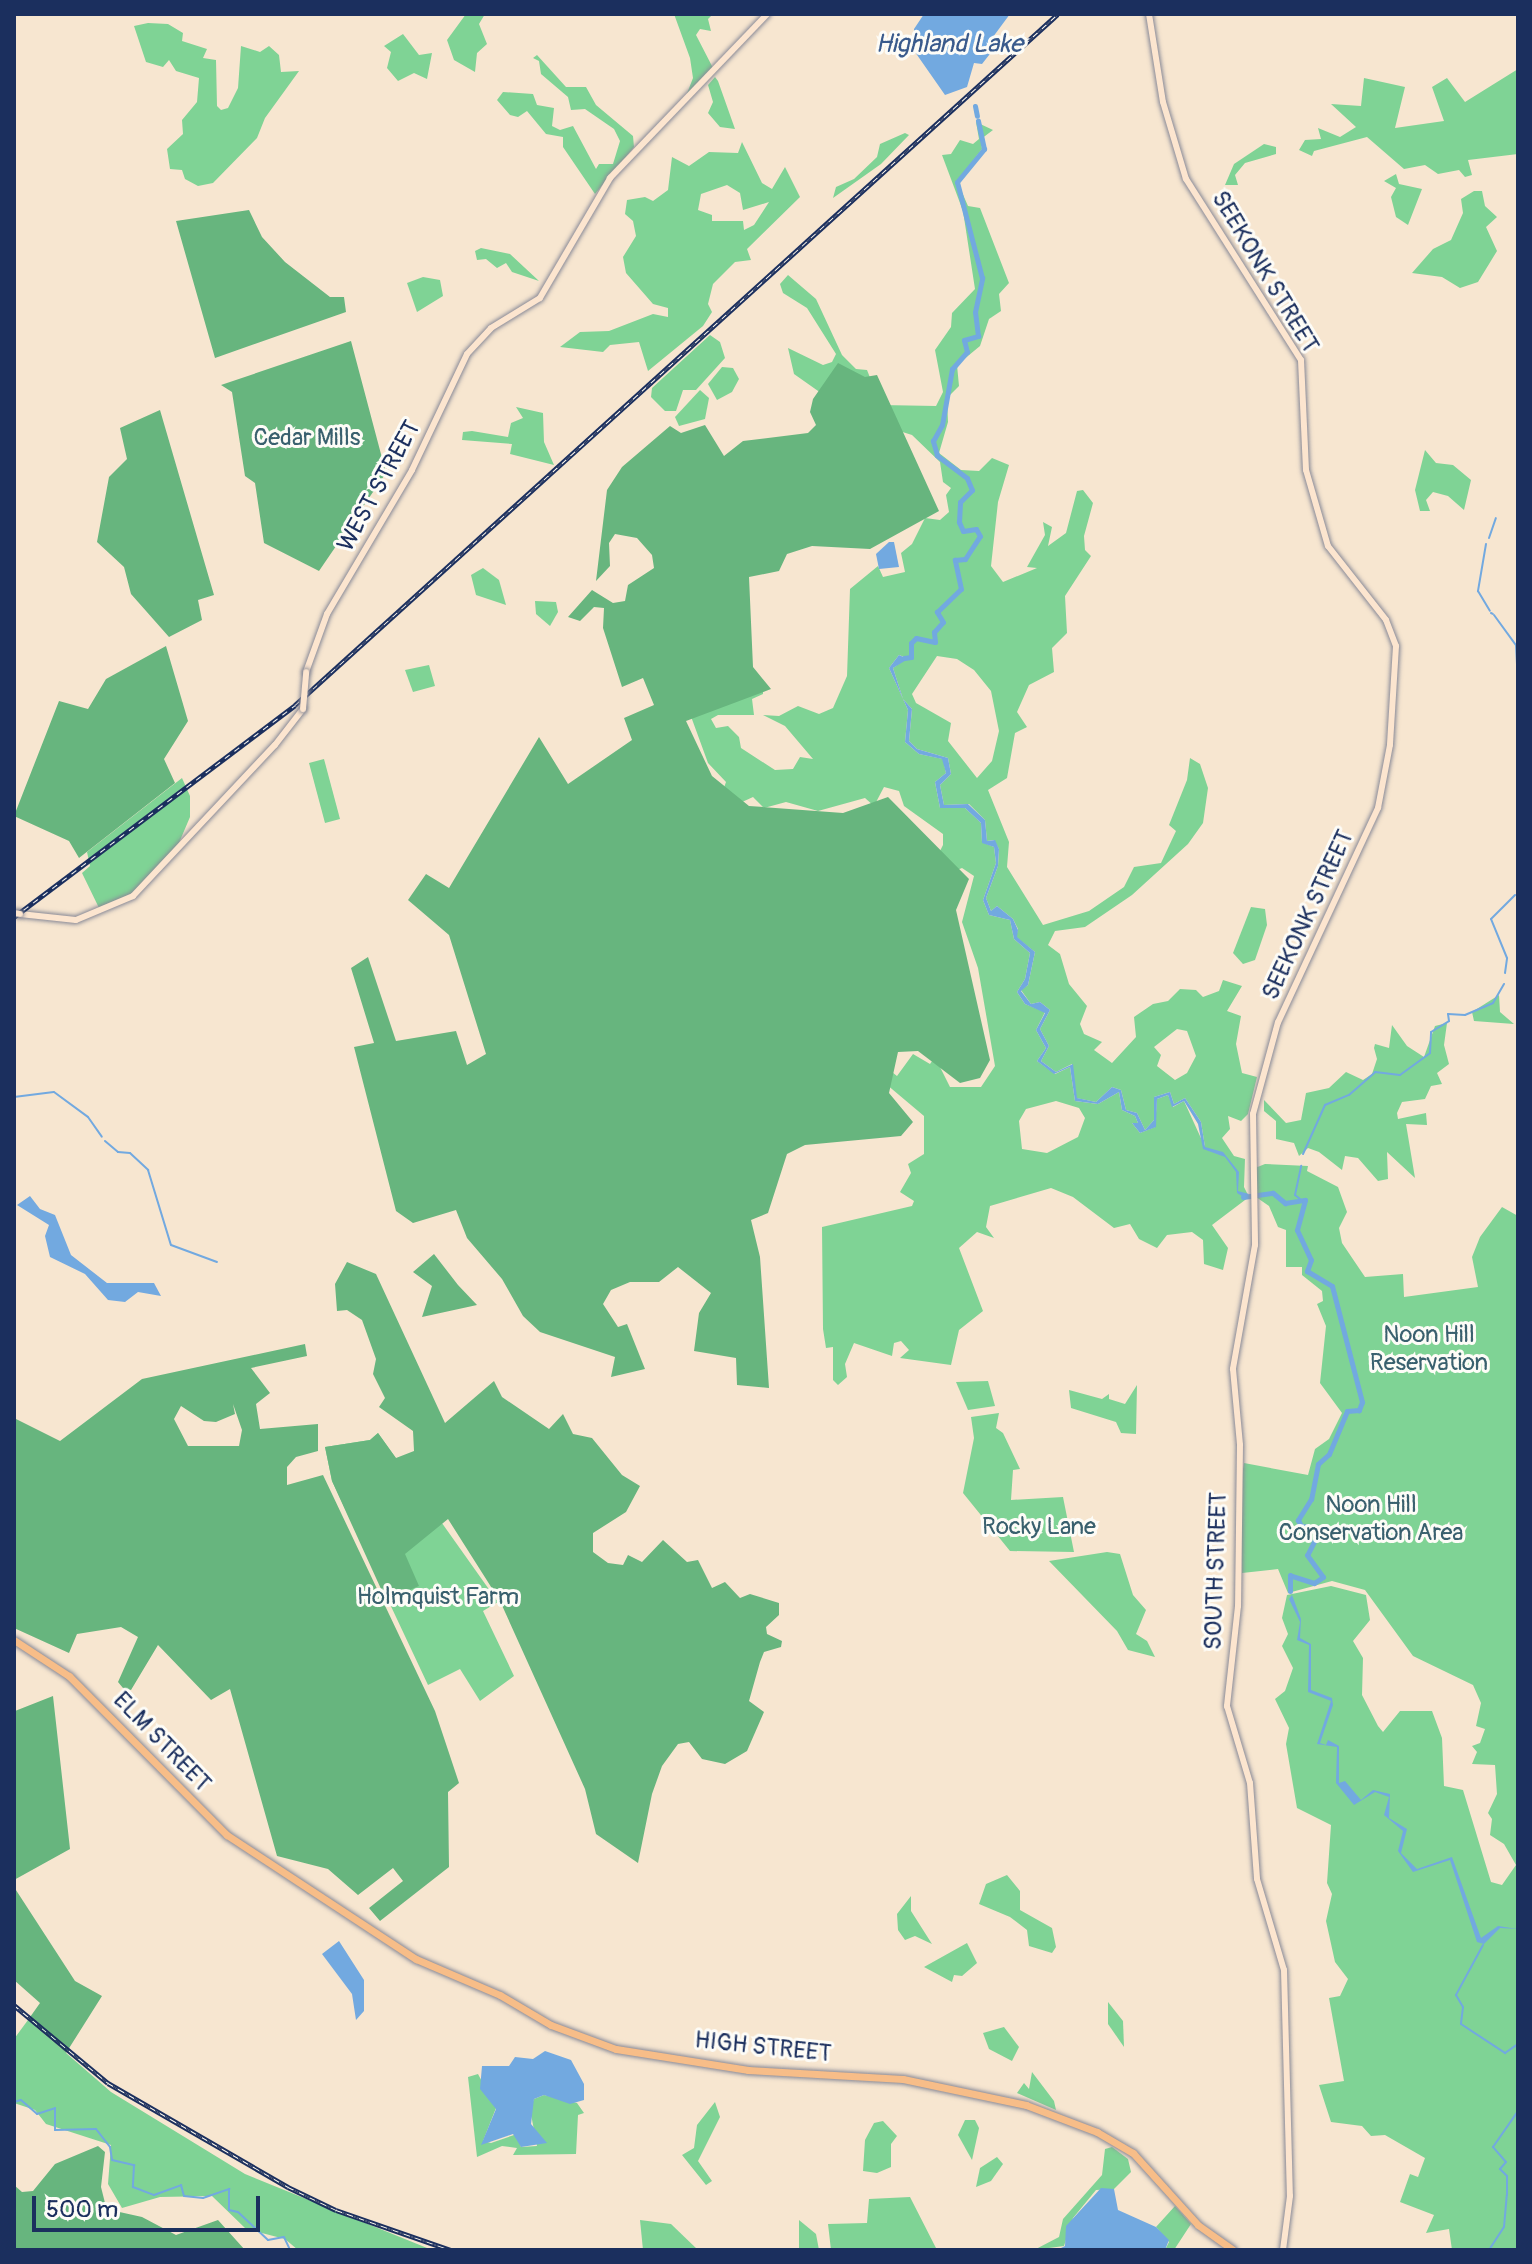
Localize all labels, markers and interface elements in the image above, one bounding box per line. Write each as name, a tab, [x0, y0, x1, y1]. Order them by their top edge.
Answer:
water label: Highland Lake	[875, 29, 1023, 61]
street label: SEEKONK STREET	[1205, 186, 1325, 358]
street label: WEST STREET	[331, 416, 427, 556]
park label: Cedar Mills	[253, 424, 361, 452]
street label: SEEKONK STREET	[1256, 826, 1360, 1004]
park label: Noon Hill Reservation	[1370, 1321, 1488, 1377]
street label: SOUTH STREET	[1199, 1491, 1233, 1651]
park label: Noon Hill Conservation Area	[1279, 1491, 1463, 1547]
park label: Rocky Lane	[982, 1513, 1096, 1541]
park label: Holmquist Farm	[357, 1583, 519, 1611]
street label: ELM STREET	[107, 1686, 217, 1798]
street label: HIGH STREET	[693, 2026, 833, 2068]
scale bar	[36, 2180, 264, 2230]
text: 500 m	[46, 2195, 118, 2224]

